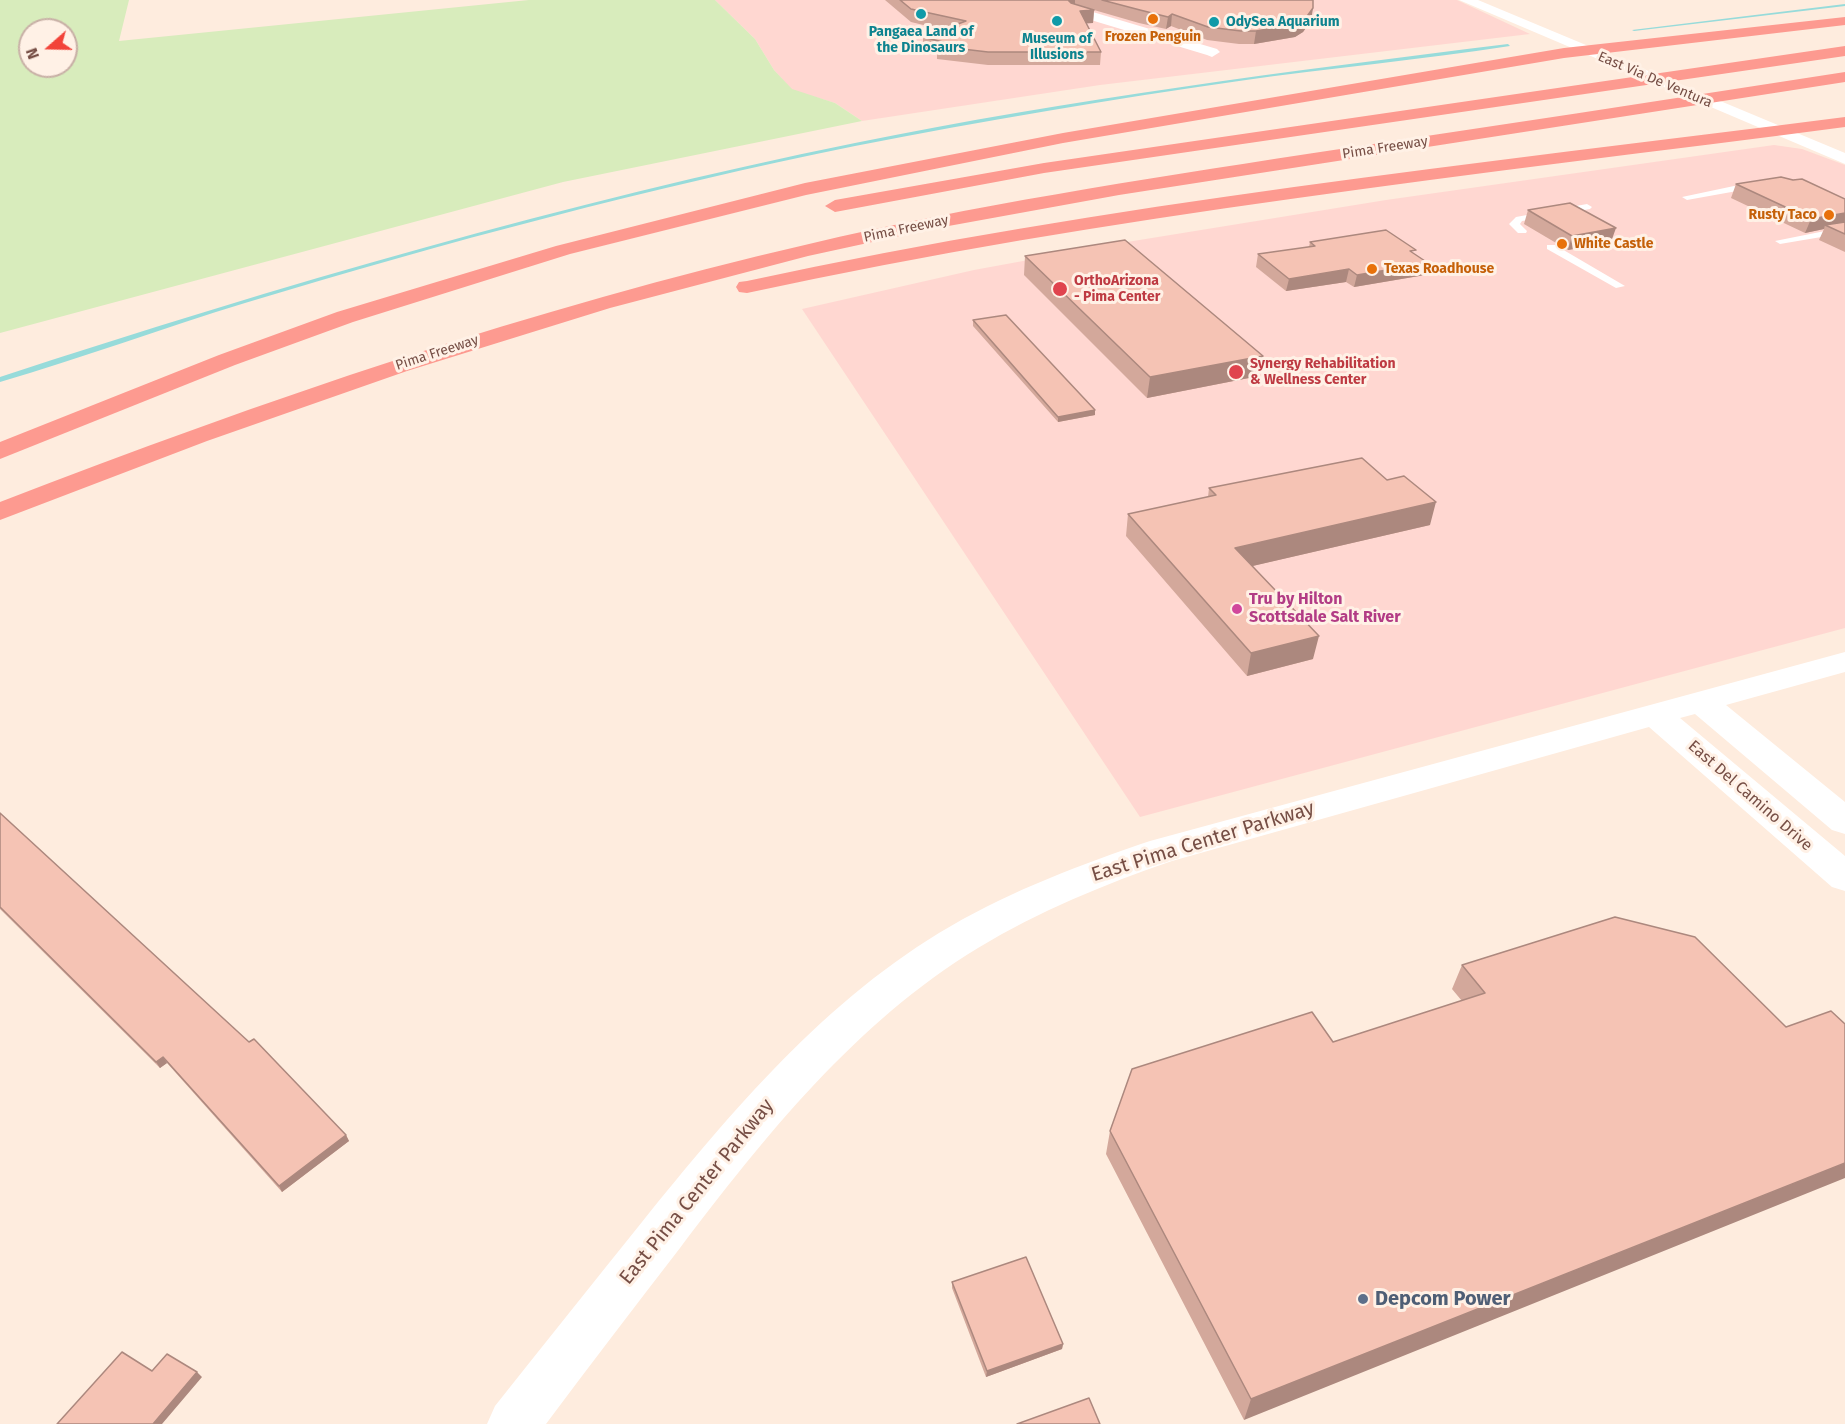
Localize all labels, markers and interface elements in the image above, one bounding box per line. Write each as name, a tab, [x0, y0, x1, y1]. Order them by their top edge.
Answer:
marker: Pangaea Land of the Dinosaurs	[914, 7, 928, 21]
marker: Frozen Penguin	[1146, 12, 1160, 26]
marker: Museum of Illusions	[1050, 14, 1064, 28]
place label: OdySea Aquarium	[1226, 14, 1340, 30]
marker: OdySea Aquarium	[1207, 15, 1221, 29]
north arrow	[18, 18, 78, 78]
place label: Pangaea Land of the Dinosaurs	[869, 24, 973, 56]
place label: Frozen Penguin	[1105, 29, 1201, 45]
place label: Museum of Illusions	[1022, 31, 1092, 63]
text: N	[22, 45, 43, 62]
street label: East Via De Ventura	[1595, 48, 1715, 112]
street label: Pima Freeway	[1341, 133, 1429, 163]
place label: Rusty Taco	[1749, 207, 1817, 223]
marker: Rusty Taco	[1822, 208, 1836, 222]
street label: Pima Freeway	[862, 212, 950, 246]
place label: White Castle	[1574, 236, 1653, 252]
marker: White Castle	[1555, 237, 1569, 251]
place label: Texas Roadhouse	[1384, 261, 1494, 277]
marker: Texas Roadhouse	[1365, 262, 1379, 276]
place label: OrthoArizona - Pima Center	[1074, 273, 1160, 306]
marker: OrthoArizona - Pima Center	[1051, 280, 1069, 298]
street label: Pima Freeway	[393, 332, 481, 374]
place label: Synergy Rehabilitation & Wellness Center	[1250, 356, 1395, 388]
marker: Synergy Rehabilitation & Wellness Center	[1227, 363, 1245, 381]
place label: Tru by Hilton Scottsdale Salt River	[1249, 590, 1401, 628]
marker: Tru by Hilton Scottsdale Salt River	[1230, 602, 1244, 616]
street label: East Del Camino Drive	[1684, 737, 1816, 855]
street label: East Pima Center Parkway	[1089, 797, 1317, 887]
street label: East Pima Center Parkway	[615, 1094, 779, 1290]
place label: Depcom Power	[1375, 1287, 1511, 1311]
marker: Depcom Power	[1356, 1292, 1370, 1306]

